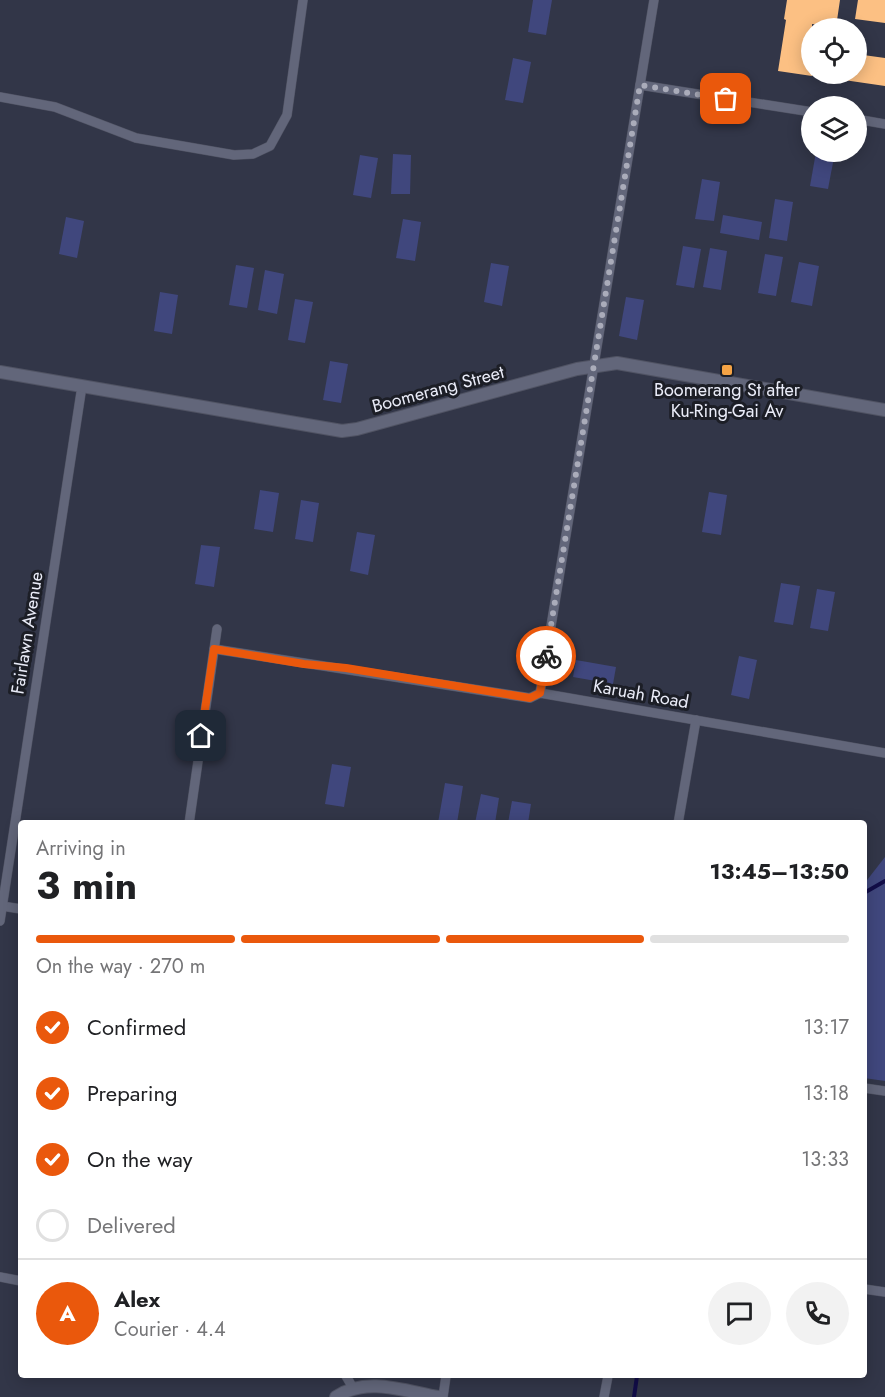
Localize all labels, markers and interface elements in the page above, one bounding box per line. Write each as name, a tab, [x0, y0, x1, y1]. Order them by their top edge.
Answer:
map controls	[801, 18, 867, 162]
button: locate	[801, 18, 867, 84]
pin	[700, 73, 751, 124]
icon: bag	[709, 82, 742, 115]
button: layers	[801, 96, 867, 162]
street label: Boomerang Street	[369, 359, 508, 419]
marker: Boomerang St after Ku-Ring-Gai Av	[720, 363, 734, 377]
place label: Boomerang St after Ku-Ring-Gai Av	[654, 377, 801, 424]
street label: Fairlawn Avenue	[4, 570, 50, 696]
courier	[516, 626, 576, 686]
icon: bike	[530, 640, 563, 673]
street label: Karuah Road	[591, 673, 691, 715]
pin	[175, 710, 226, 761]
icon: home	[184, 719, 217, 752]
text: Arriving in	[36, 834, 126, 863]
text: 13:45–13:50	[710, 855, 849, 887]
text: 3 min	[36, 857, 137, 914]
text: On the way · 270 m	[36, 952, 205, 981]
icon: check	[36, 1011, 69, 1044]
text: Confirmed	[87, 1011, 186, 1043]
text: 13:17	[804, 1013, 849, 1042]
icon: check	[36, 1077, 69, 1110]
text: Preparing	[87, 1077, 178, 1109]
text: 13:18	[803, 1079, 849, 1108]
icon: check	[36, 1143, 69, 1176]
text: On the way	[87, 1143, 192, 1175]
text: 13:33	[801, 1145, 849, 1174]
text: Delivered	[87, 1209, 176, 1241]
button: chat	[708, 1282, 771, 1345]
button: phone	[786, 1282, 849, 1345]
text: Alex	[114, 1283, 160, 1315]
text: A	[59, 1297, 76, 1329]
text: Courier · 4.4	[114, 1315, 226, 1344]

